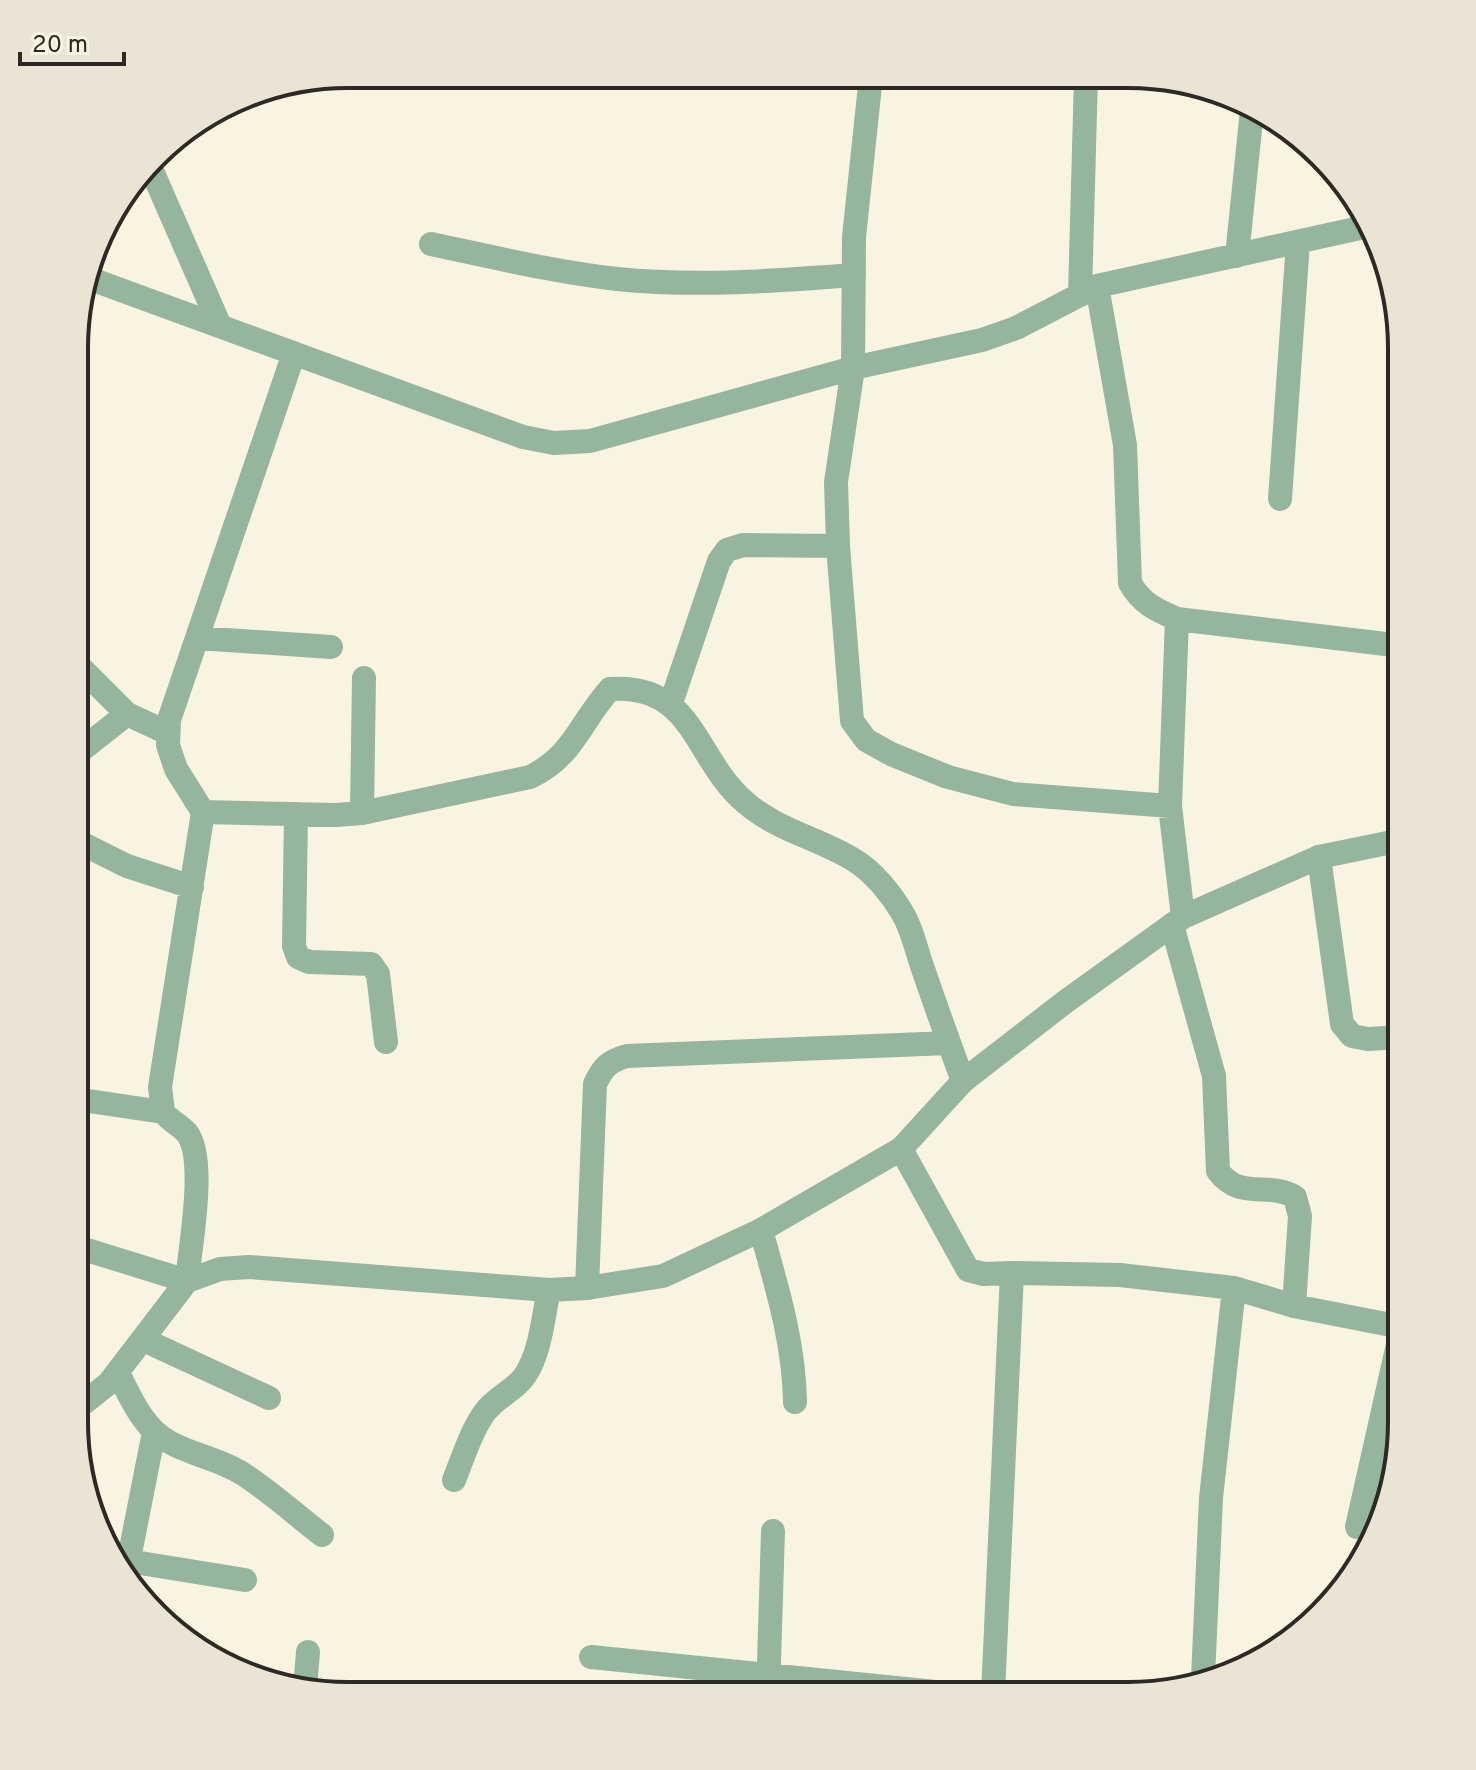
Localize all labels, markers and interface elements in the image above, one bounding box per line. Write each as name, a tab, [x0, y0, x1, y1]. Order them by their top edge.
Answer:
scale bar	[20, 16, 124, 66]
text: 20 m	[32, 31, 88, 61]

